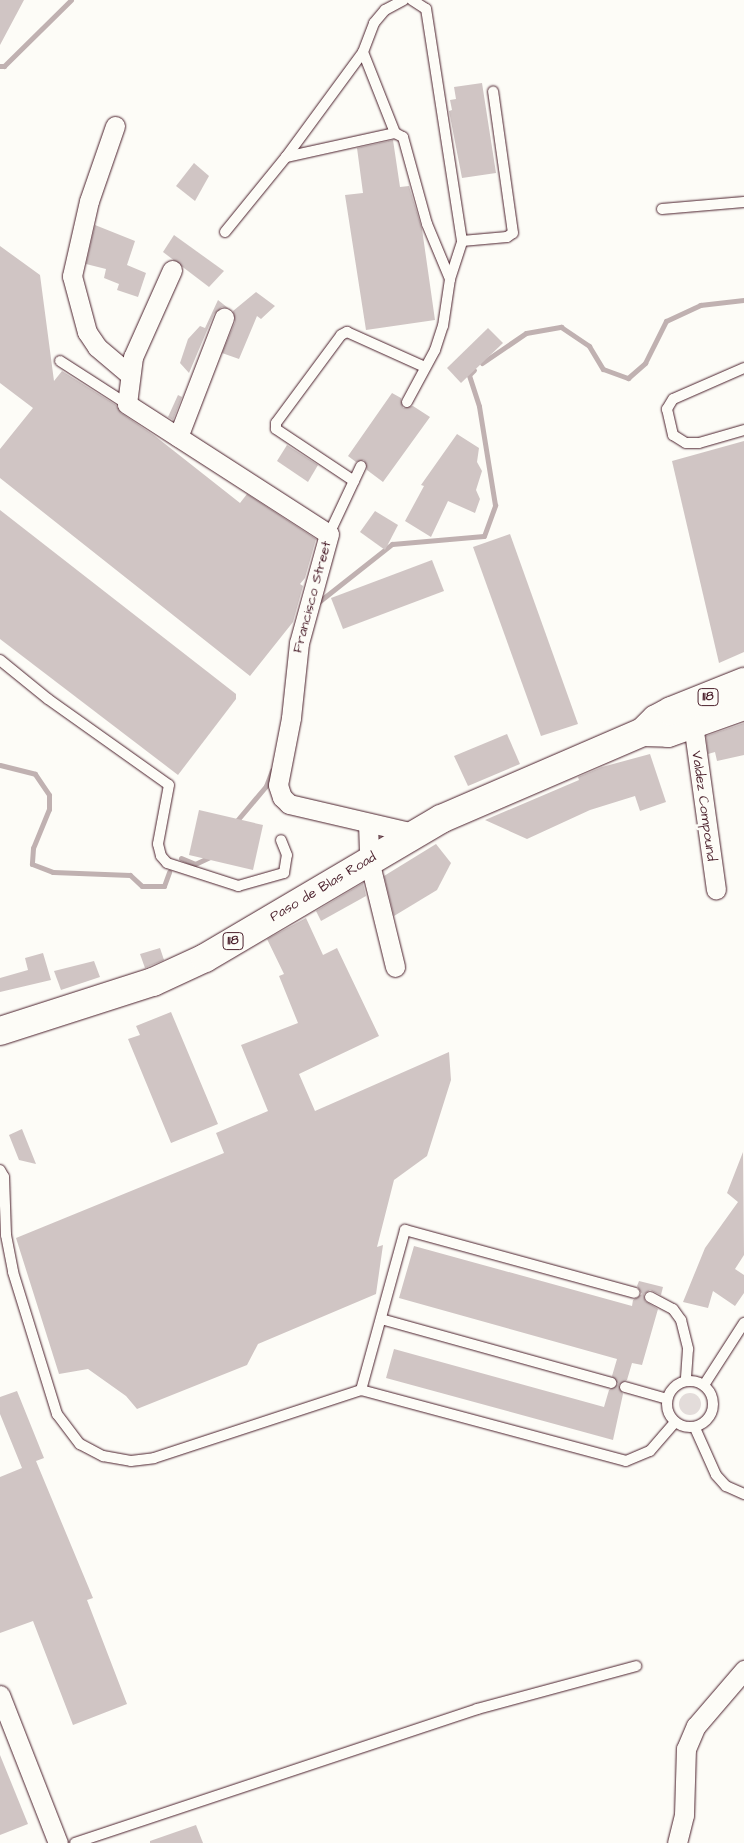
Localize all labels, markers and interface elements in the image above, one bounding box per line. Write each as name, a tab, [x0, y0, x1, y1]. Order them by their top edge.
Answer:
street label: Francisco Street	[289, 539, 335, 655]
road number: 118	[697, 688, 719, 706]
street label: Valdez Compound	[688, 750, 720, 862]
street label: Paso de Blas Road	[267, 849, 379, 925]
road number: 118	[222, 931, 244, 950]

